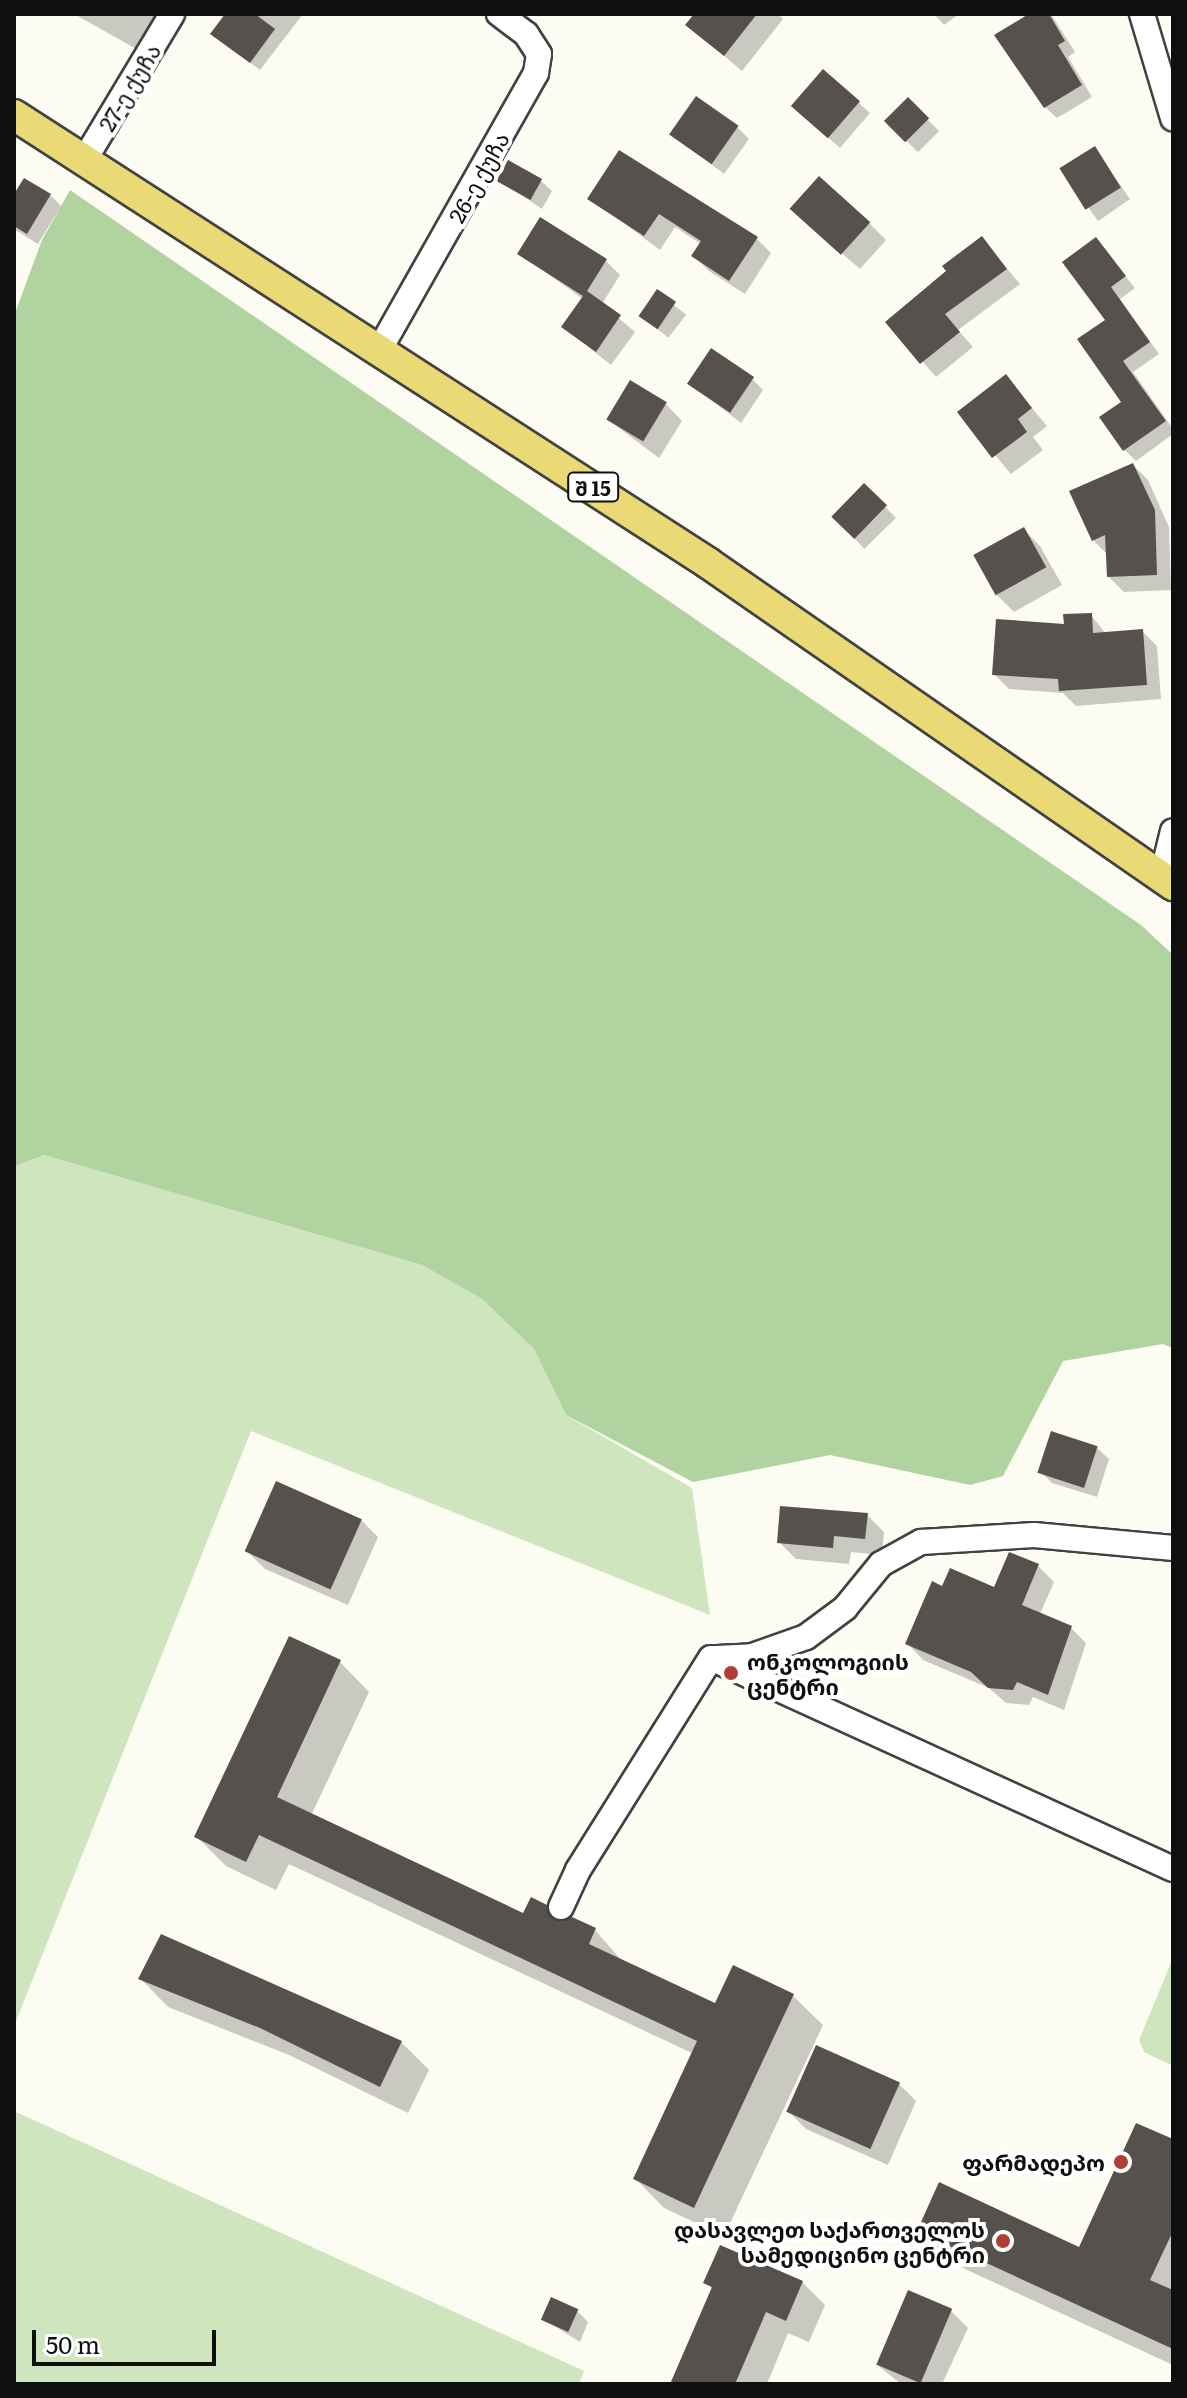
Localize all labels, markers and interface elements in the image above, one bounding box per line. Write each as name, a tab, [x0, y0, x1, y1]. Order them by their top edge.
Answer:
street label: 27-ე ქუჩა	[93, 39, 165, 135]
street label: 26-ე ქუჩა	[442, 127, 514, 227]
road number: შ 15	[567, 471, 619, 503]
place label: ონკოლოგიის ცენტრი	[747, 1647, 909, 1698]
marker: ონკოლოგიის ცენტრი	[722, 1664, 740, 1682]
place label: ფარმადეპო	[962, 2149, 1105, 2175]
marker: ფარმადეპო	[1112, 2153, 1130, 2171]
place label: დასავლეთ საქართველოს სამედიცინო ცენტრი	[674, 2215, 985, 2266]
marker: დასავლეთ საქართველოს სამედიცინო ცენტრი	[992, 2230, 1014, 2252]
scale bar	[36, 2314, 220, 2364]
text: 50 m	[46, 2326, 100, 2361]

